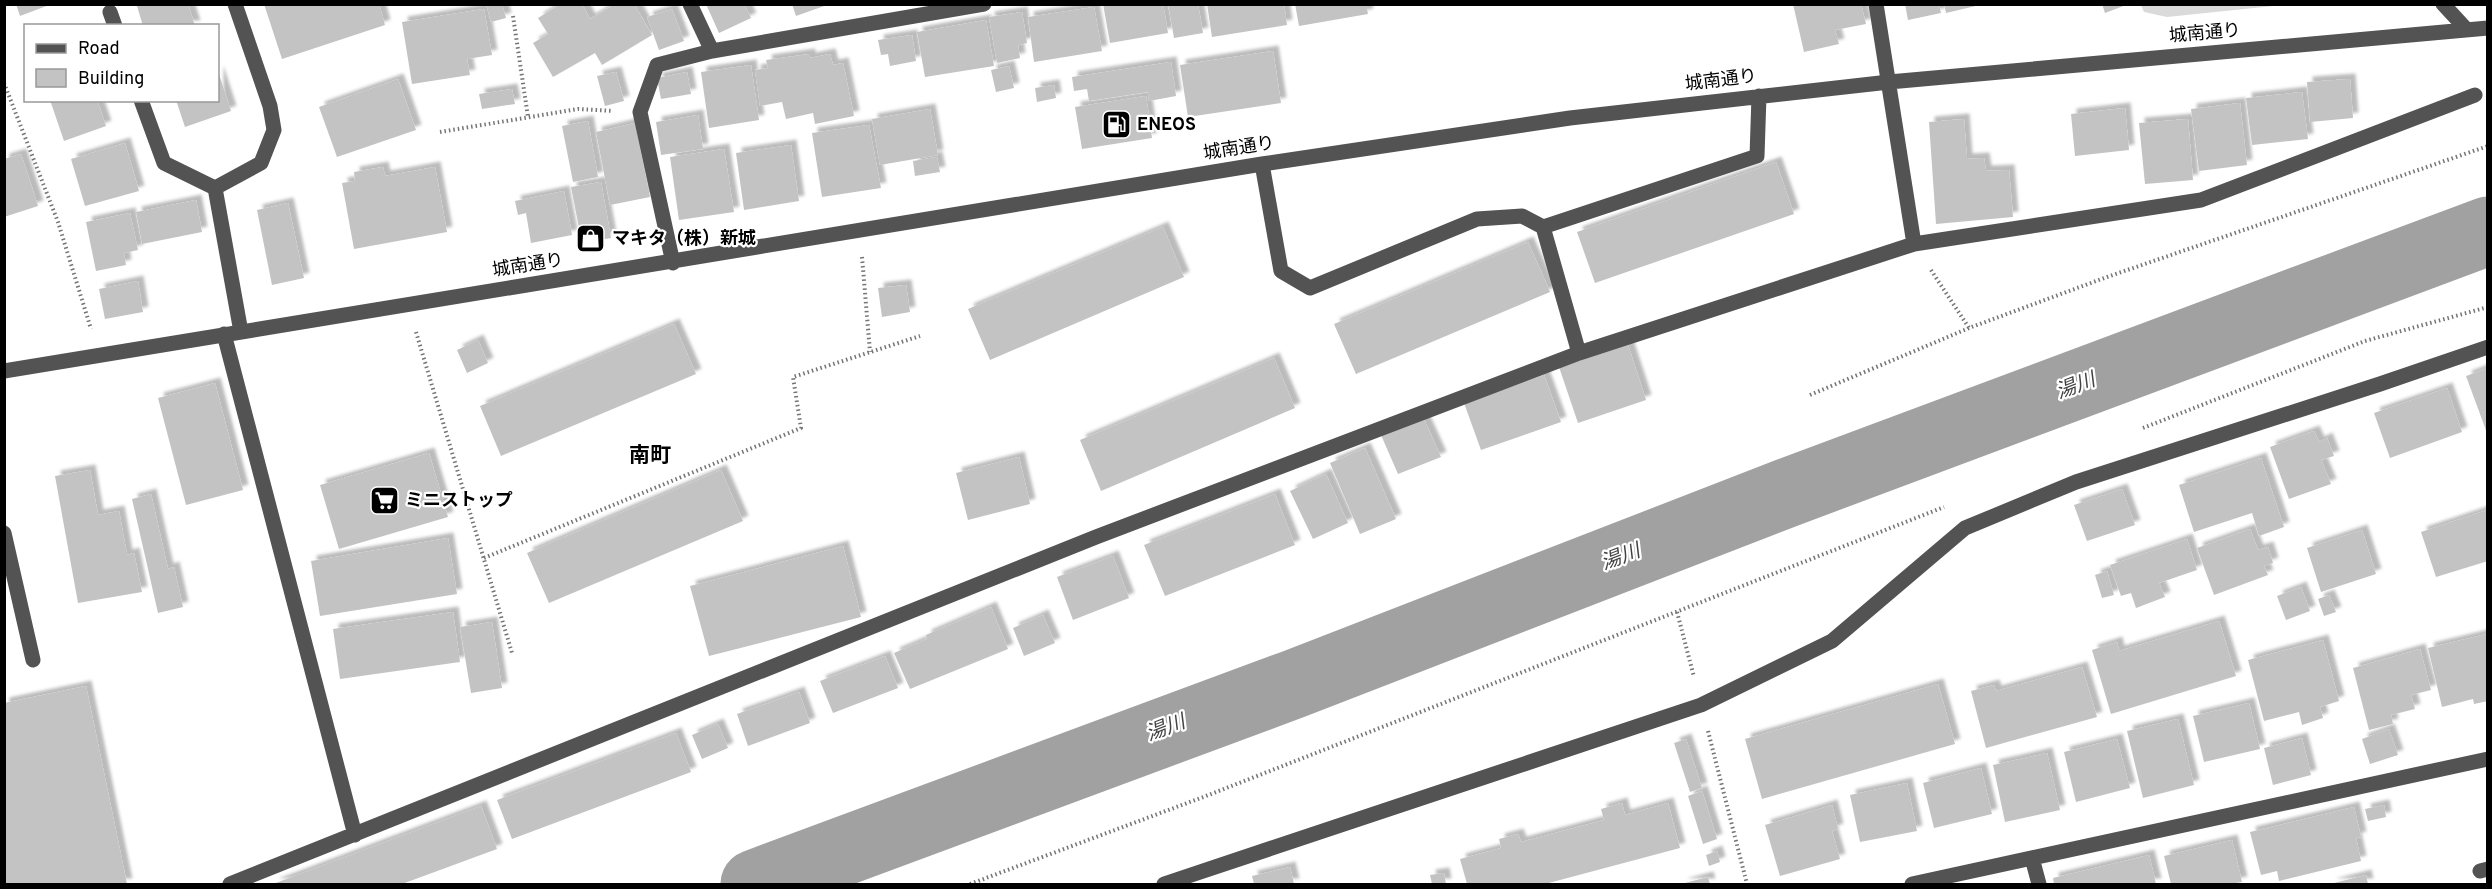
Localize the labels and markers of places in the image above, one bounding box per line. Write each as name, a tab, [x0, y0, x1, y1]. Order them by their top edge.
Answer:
fuel station icon: ENEOS	[1100, 109, 1132, 141]
place label: ENEOS	[1137, 114, 1196, 137]
shop icon: マキタ（株）新城	[575, 223, 607, 255]
place label: マキタ（株）新城	[612, 228, 756, 251]
supermarket icon: ミニストップ	[368, 485, 400, 517]
place label: ミニストップ	[405, 490, 513, 513]

